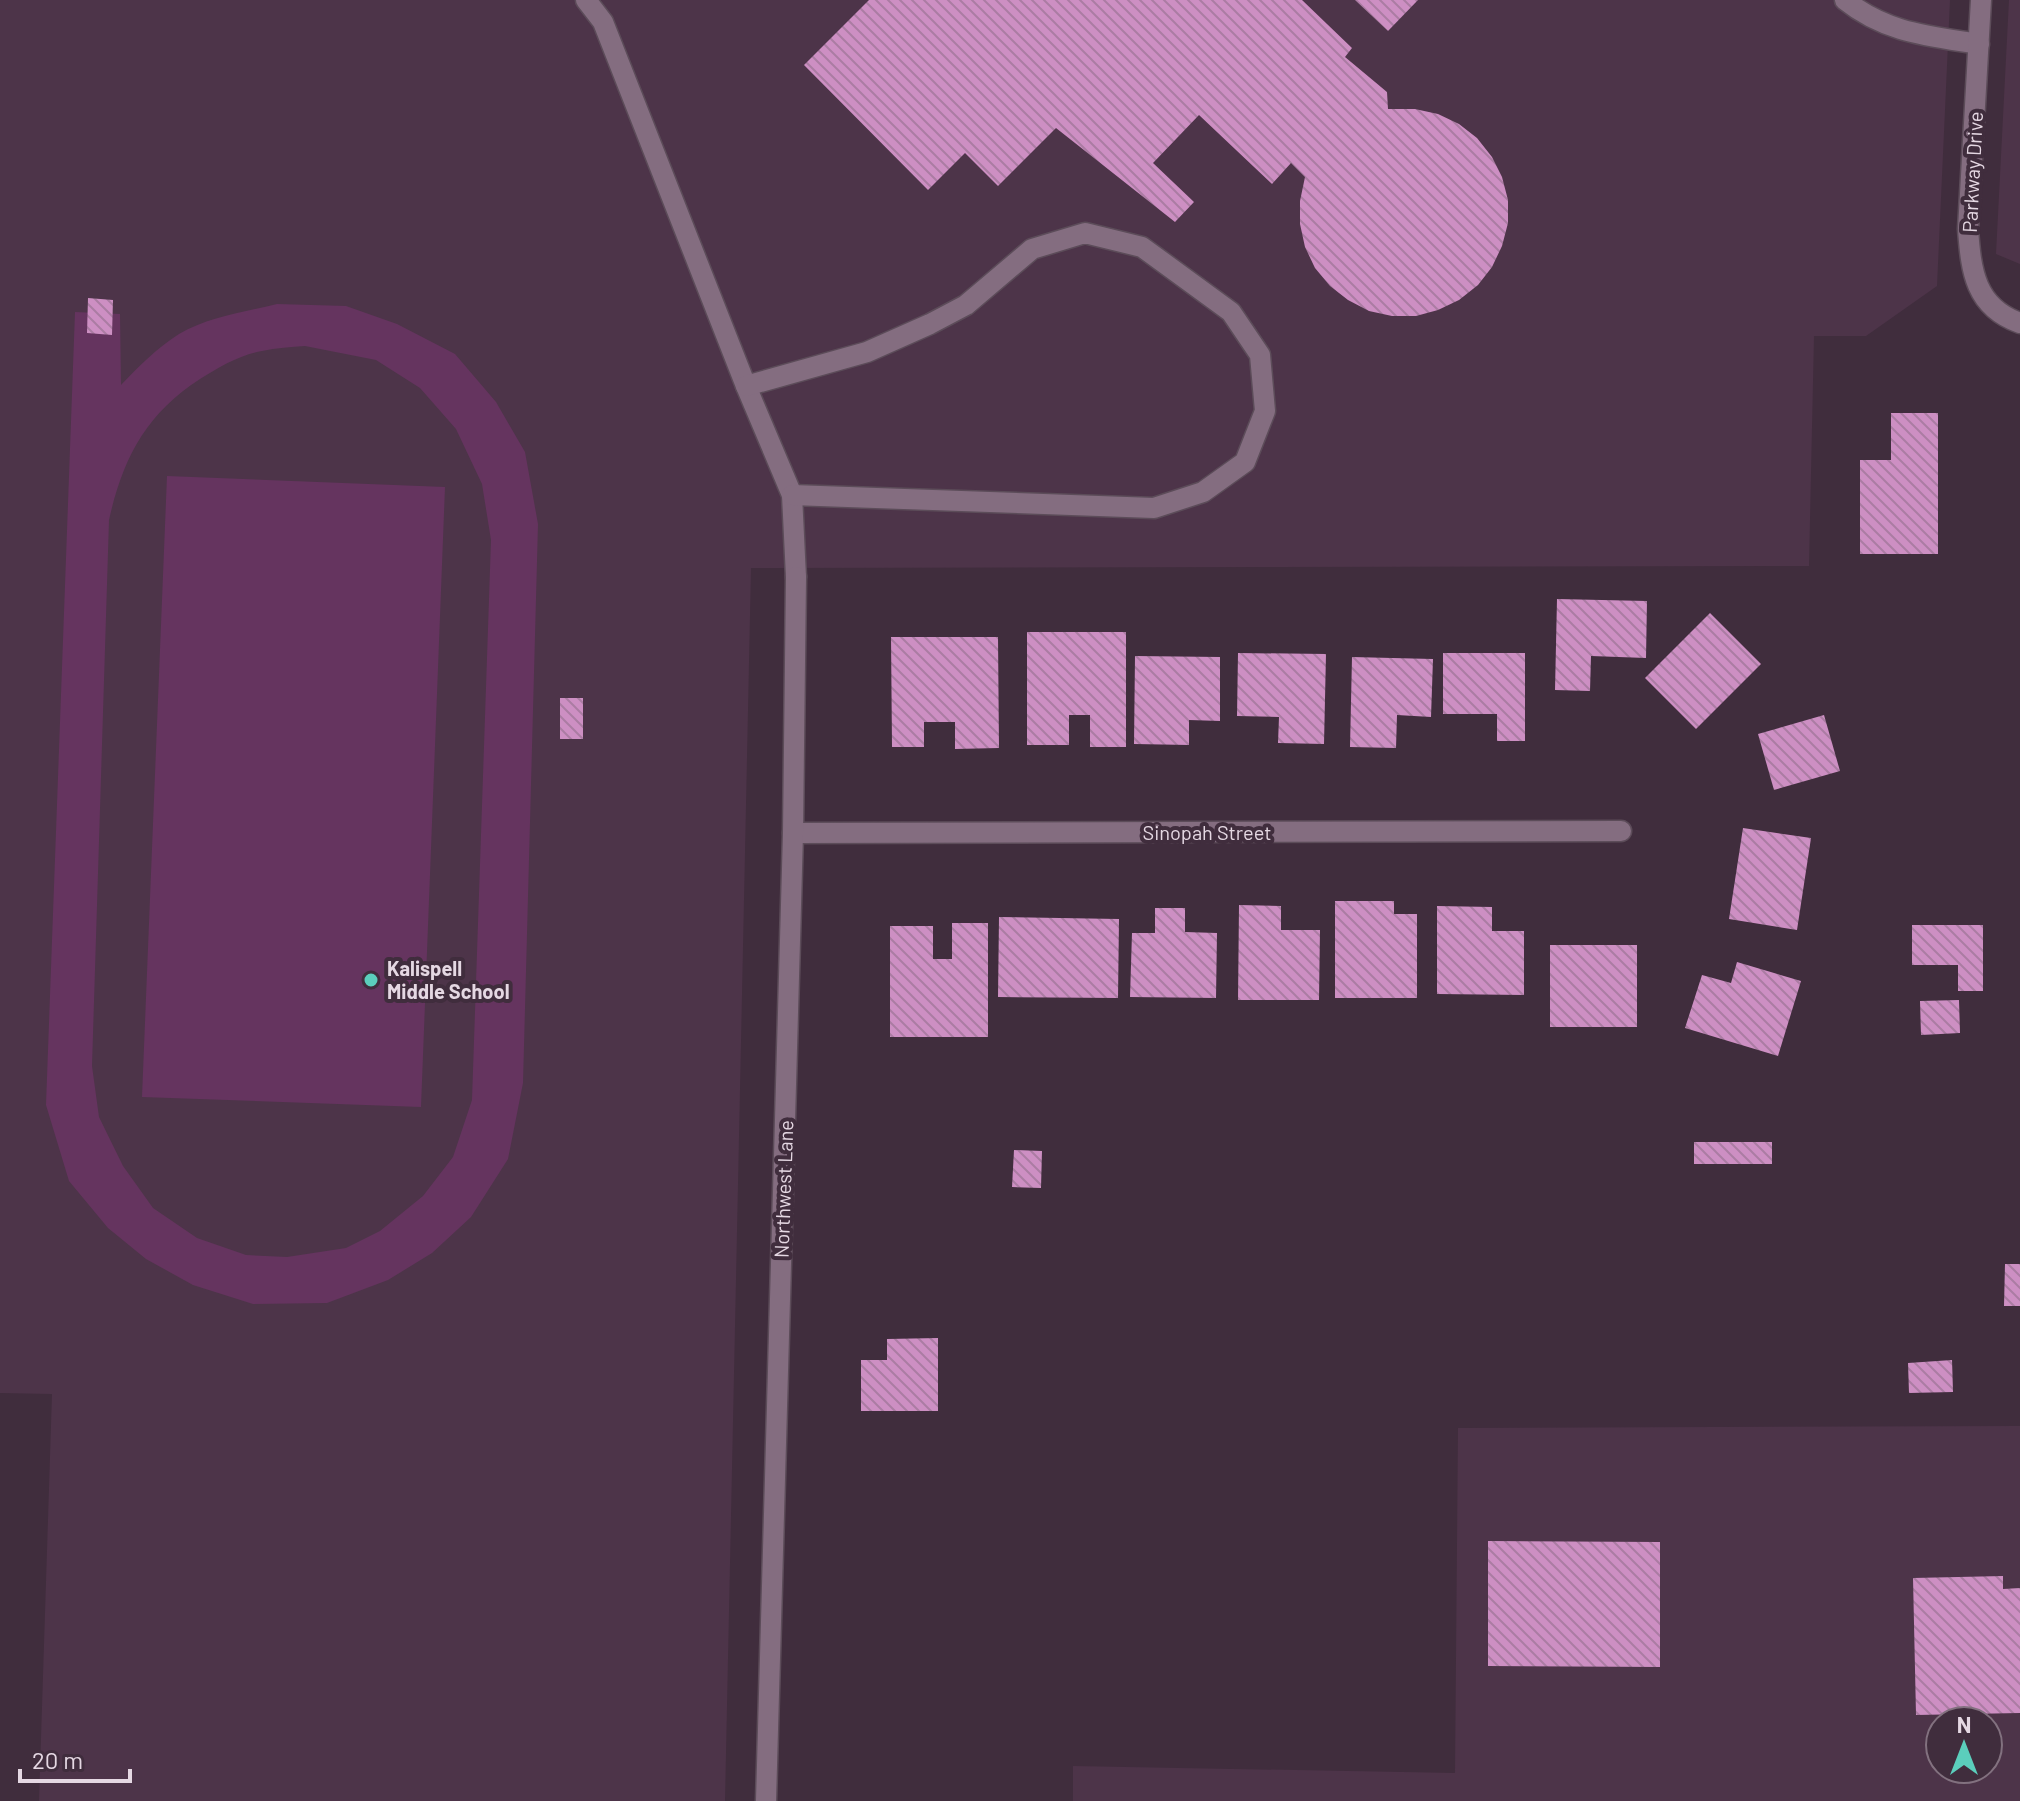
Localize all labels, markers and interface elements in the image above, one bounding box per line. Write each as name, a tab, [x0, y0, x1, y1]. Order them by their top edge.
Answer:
street label: Parkway Drive	[1957, 111, 1987, 233]
street label: Sinopah Street	[1143, 820, 1271, 844]
place label: Kalispell Middle School	[387, 956, 510, 1003]
marker: Kalispell Middle School	[362, 971, 380, 989]
street label: Northwest Lane	[769, 1120, 797, 1258]
north arrow	[1924, 1705, 2004, 1785]
text: N	[1957, 1711, 1971, 1737]
scale bar	[20, 1733, 130, 1783]
text: 20 m	[32, 1745, 83, 1774]

